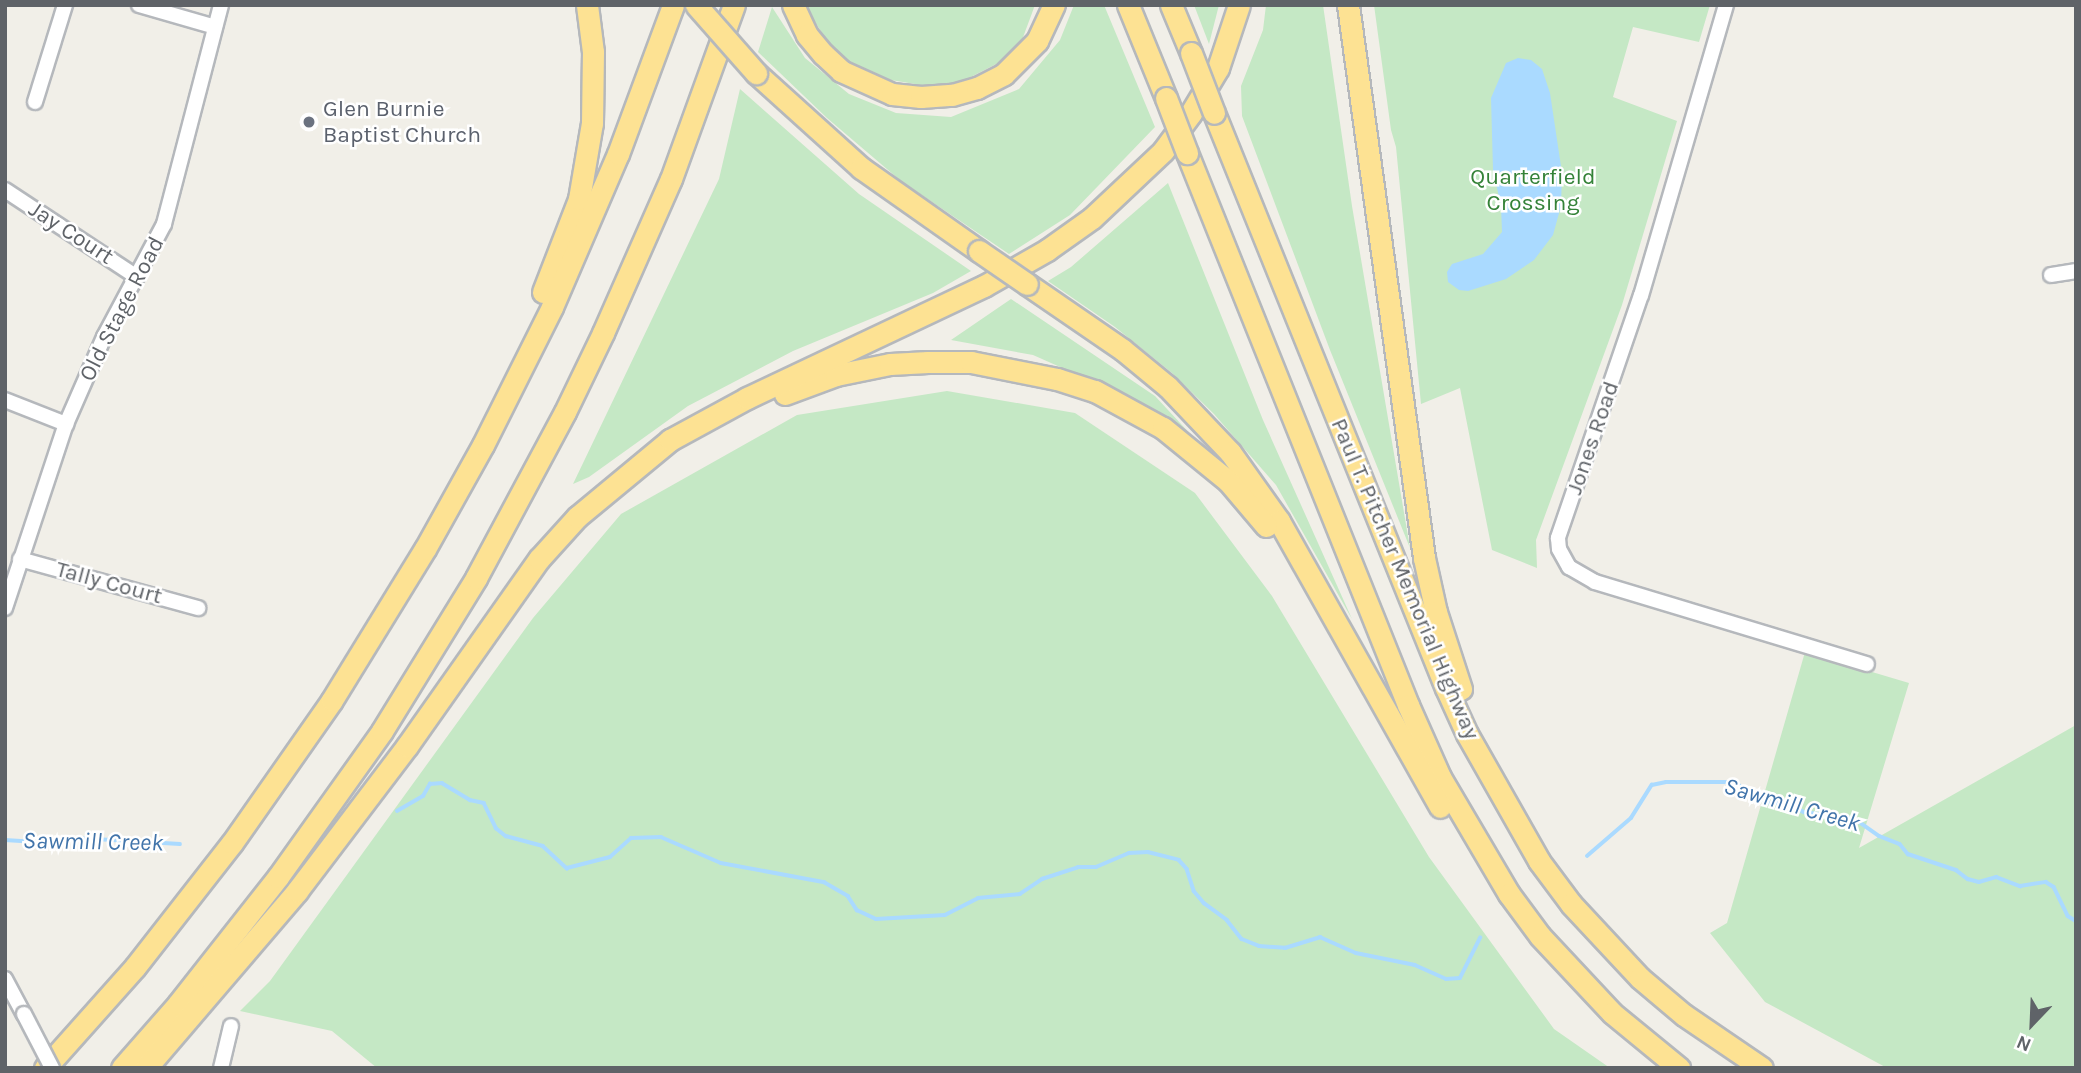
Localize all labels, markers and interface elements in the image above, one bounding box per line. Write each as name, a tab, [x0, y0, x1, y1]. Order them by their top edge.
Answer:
place label: Glen Burnie Baptist Church	[323, 95, 481, 149]
marker: Glen Burnie Baptist Church	[301, 114, 317, 130]
park label: Quarterfield Crossing	[1470, 163, 1596, 217]
street label: Jay Court	[23, 195, 119, 271]
street label: Old Stage Road	[74, 232, 170, 386]
street label: Jones Road	[1561, 378, 1625, 498]
street label: Paul T. Pitcher Memorial Highway	[1325, 414, 1485, 744]
street label: Tally Court	[53, 556, 165, 610]
water label: Sawmill Creek	[1720, 772, 1864, 838]
water label: Sawmill Creek	[22, 826, 164, 858]
north arrow	[1997, 989, 2067, 1059]
text: N	[2013, 1031, 2034, 1056]

